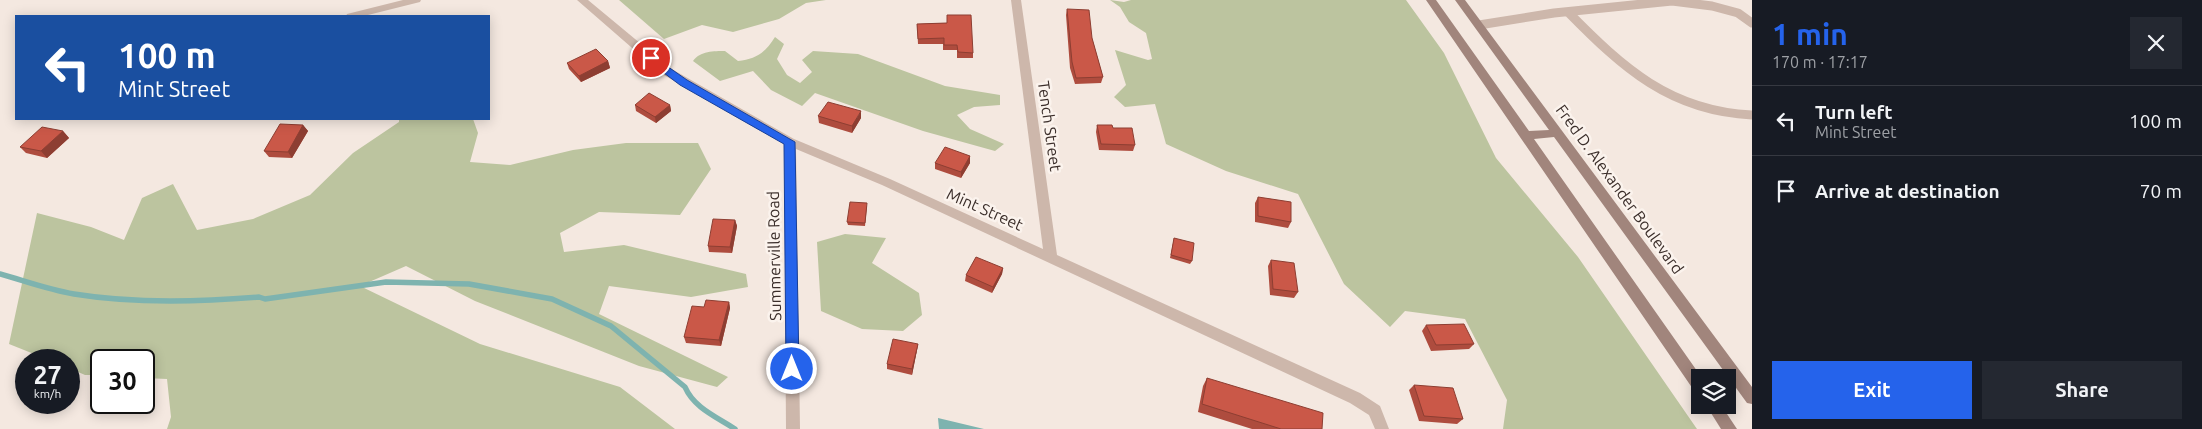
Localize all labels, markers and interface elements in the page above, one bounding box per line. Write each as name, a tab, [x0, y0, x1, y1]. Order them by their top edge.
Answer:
text: 1 min	[1772, 17, 1848, 51]
button: close	[2130, 17, 2182, 69]
icon: left	[35, 35, 100, 100]
text: 100 m	[118, 35, 216, 75]
pin	[630, 37, 672, 79]
icon: arrive	[637, 44, 665, 72]
text: 170 m · 17:17	[1772, 53, 1868, 71]
text: Mint Street	[118, 76, 230, 101]
street label: Tench Street	[1035, 80, 1065, 173]
street label: Fred D. Alexander Boulevard	[1553, 101, 1687, 277]
text: Turn left	[1815, 101, 1893, 123]
icon: left	[1772, 107, 1800, 135]
text: 100 m	[2129, 110, 2182, 132]
text: Mint Street	[1815, 123, 1897, 141]
icon: arrive	[1772, 177, 1800, 205]
text: Arrive at destination	[1815, 180, 2000, 202]
text: 70 m	[2140, 180, 2182, 202]
street label: Mint Street	[944, 184, 1027, 234]
street label: Summerville Road	[764, 191, 784, 321]
position arrow	[765, 342, 817, 394]
speed limit sign: 30	[90, 349, 155, 414]
text: 27	[33, 361, 62, 389]
button: Exit	[1772, 361, 1972, 419]
button: Share	[1982, 361, 2182, 419]
map controls	[1691, 369, 1736, 414]
button: layers	[1691, 369, 1736, 414]
text: km/h	[34, 387, 61, 400]

